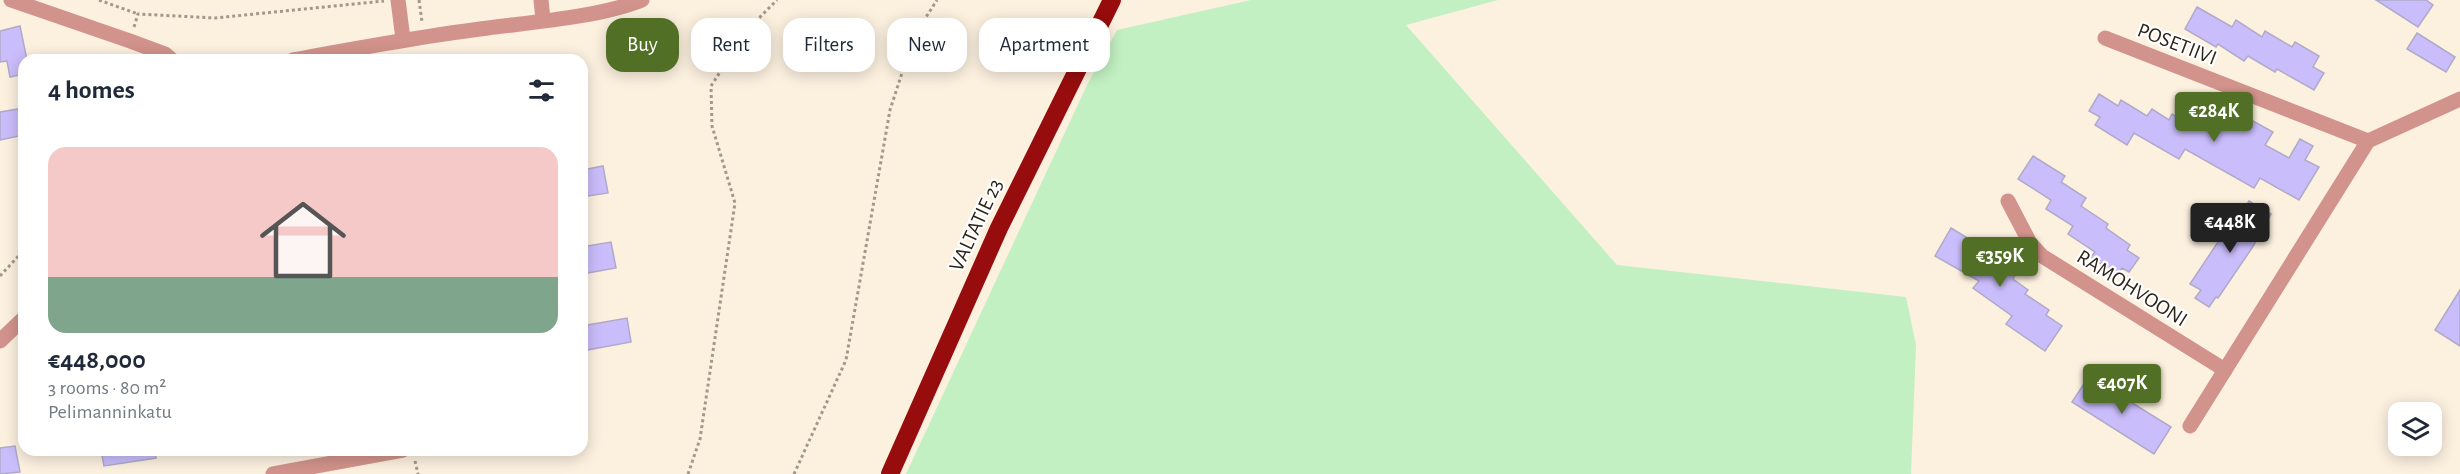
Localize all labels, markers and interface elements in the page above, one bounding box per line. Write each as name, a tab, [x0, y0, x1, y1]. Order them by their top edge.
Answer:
chip: Buy	[606, 18, 679, 72]
chip: Rent	[691, 18, 771, 72]
chip: Filters	[783, 18, 875, 72]
chip: New	[887, 18, 967, 72]
chip: Apartment	[979, 18, 1110, 72]
street label: POSETIIVI	[2135, 19, 2219, 69]
icon: filters	[525, 74, 558, 107]
text: 4 homes	[48, 77, 135, 103]
pin: €284K	[2172, 92, 2256, 143]
text: €284K	[2189, 101, 2239, 121]
street label: VALTATIE 23	[946, 176, 1006, 274]
icon: home	[249, 186, 357, 294]
pin: €448K	[2188, 203, 2272, 254]
text: €448K	[2205, 212, 2256, 232]
pin: €359K	[1958, 237, 2042, 288]
text: €359K	[1976, 246, 2024, 266]
street label: RAMOHVOONI	[2073, 246, 2191, 330]
text: €448,000	[48, 347, 146, 373]
pin: €407K	[2080, 364, 2164, 415]
text: €407K	[2097, 373, 2147, 393]
text: 3 rooms · 80 m²	[48, 378, 166, 398]
text: Pelimanninkatu	[48, 402, 172, 422]
map controls	[2388, 402, 2442, 456]
button: layers	[2388, 402, 2442, 456]

